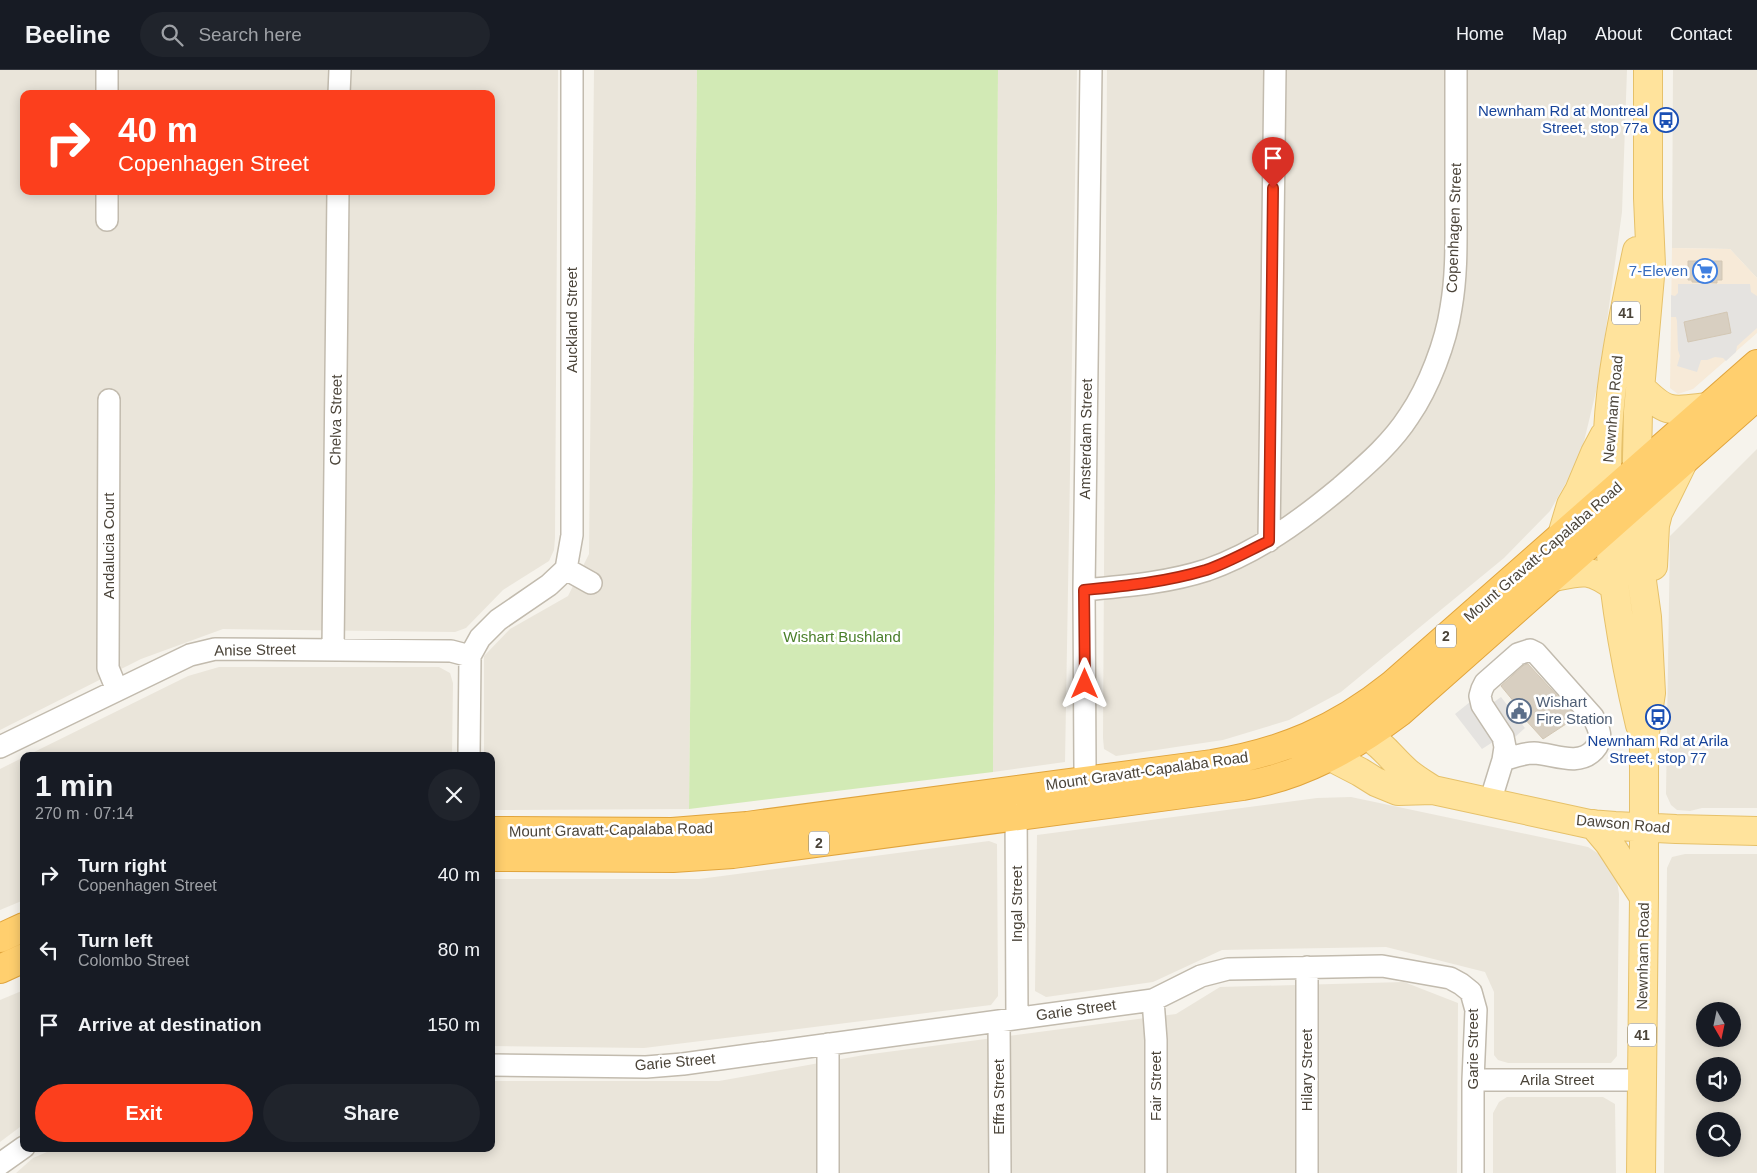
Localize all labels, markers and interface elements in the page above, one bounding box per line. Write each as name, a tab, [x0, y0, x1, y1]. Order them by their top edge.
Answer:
search box	[140, 12, 490, 57]
text: Beeline	[25, 21, 110, 48]
icon: search	[158, 21, 186, 49]
text: Search here	[198, 24, 302, 45]
text: Home	[1456, 24, 1504, 44]
text: Map	[1532, 24, 1567, 44]
text: About	[1595, 24, 1642, 44]
text: Contact	[1670, 24, 1732, 44]
place label: Newnham Rd at Montreal Street, stop 77a	[1478, 102, 1649, 136]
bus stop icon: Newnham Rd at Montreal Street, stop 77a	[1653, 107, 1679, 133]
icon: right	[35, 110, 100, 175]
text: 40 m	[118, 110, 198, 149]
pin	[1252, 137, 1294, 188]
icon: arrive	[1259, 144, 1287, 172]
text: Copenhagen Street	[118, 151, 309, 176]
street label: Copenhagen Street	[1443, 162, 1464, 293]
supermarket icon: 7-Eleven	[1692, 258, 1718, 284]
place label: 7-Eleven	[1629, 262, 1688, 279]
street label: Auckland Street	[563, 266, 580, 373]
road number: 41	[1612, 302, 1640, 324]
street label: Newnham Road	[1599, 355, 1626, 463]
street label: Chelva Street	[326, 374, 345, 466]
street label: Amsterdam Street	[1076, 378, 1095, 500]
street label: Mount Gravatt-Capalaba Road	[1460, 478, 1625, 625]
street label: Andalucia Court	[100, 492, 117, 599]
road number: 2	[1436, 624, 1456, 648]
park label: Wishart Bushland	[783, 628, 901, 645]
street label: Anise Street	[214, 640, 297, 659]
position arrow	[1058, 657, 1110, 709]
place label: Wishart Fire Station	[1536, 693, 1613, 727]
public building icon: Wishart Fire Station	[1506, 698, 1532, 724]
bus stop icon: Newnham Rd at Arila Street, stop 77	[1645, 704, 1671, 730]
place label: Newnham Rd at Arila Street, stop 77	[1588, 732, 1729, 766]
street label: Mount Gravatt-Capalaba Road	[1045, 748, 1249, 793]
text: 1 min	[35, 769, 113, 802]
button: close	[428, 769, 480, 821]
text: 270 m · 07:14	[35, 805, 134, 822]
street label: Dawson Road	[1575, 811, 1671, 836]
street label: Mount Gravatt-Capalaba Road	[509, 819, 713, 840]
road number: 2	[809, 831, 829, 854]
text: Turn right	[78, 855, 166, 876]
icon: right	[35, 861, 63, 889]
text: 40 m	[438, 864, 480, 885]
street label: Ingal Street	[1008, 865, 1025, 942]
text: Copenhagen Street	[78, 877, 217, 894]
street label: Newnham Road	[1633, 902, 1652, 1010]
text: Turn left	[78, 930, 153, 951]
icon: left	[35, 936, 63, 964]
text: 80 m	[438, 939, 480, 960]
text: Colombo Street	[78, 952, 189, 969]
street label: Garie Street	[1035, 995, 1118, 1024]
north arrow	[1696, 1002, 1741, 1048]
map controls	[1696, 1002, 1741, 1157]
street label: Garie Street	[1464, 1008, 1481, 1089]
icon: arrive	[35, 1011, 63, 1039]
text: Arrive at destination	[78, 1014, 262, 1035]
text: 150 m	[427, 1014, 480, 1035]
road number: 41	[1628, 1024, 1656, 1046]
street label: Hilary Street	[1298, 1028, 1315, 1111]
street label: Garie Street	[634, 1049, 717, 1073]
street label: Fair Street	[1147, 1050, 1164, 1121]
button: sound	[1696, 1057, 1741, 1102]
street label: Effra Street	[990, 1058, 1007, 1135]
street label: Arila Street	[1520, 1071, 1595, 1088]
button: Exit	[35, 1084, 253, 1142]
button: Share	[263, 1084, 480, 1142]
button: search	[1696, 1112, 1741, 1157]

